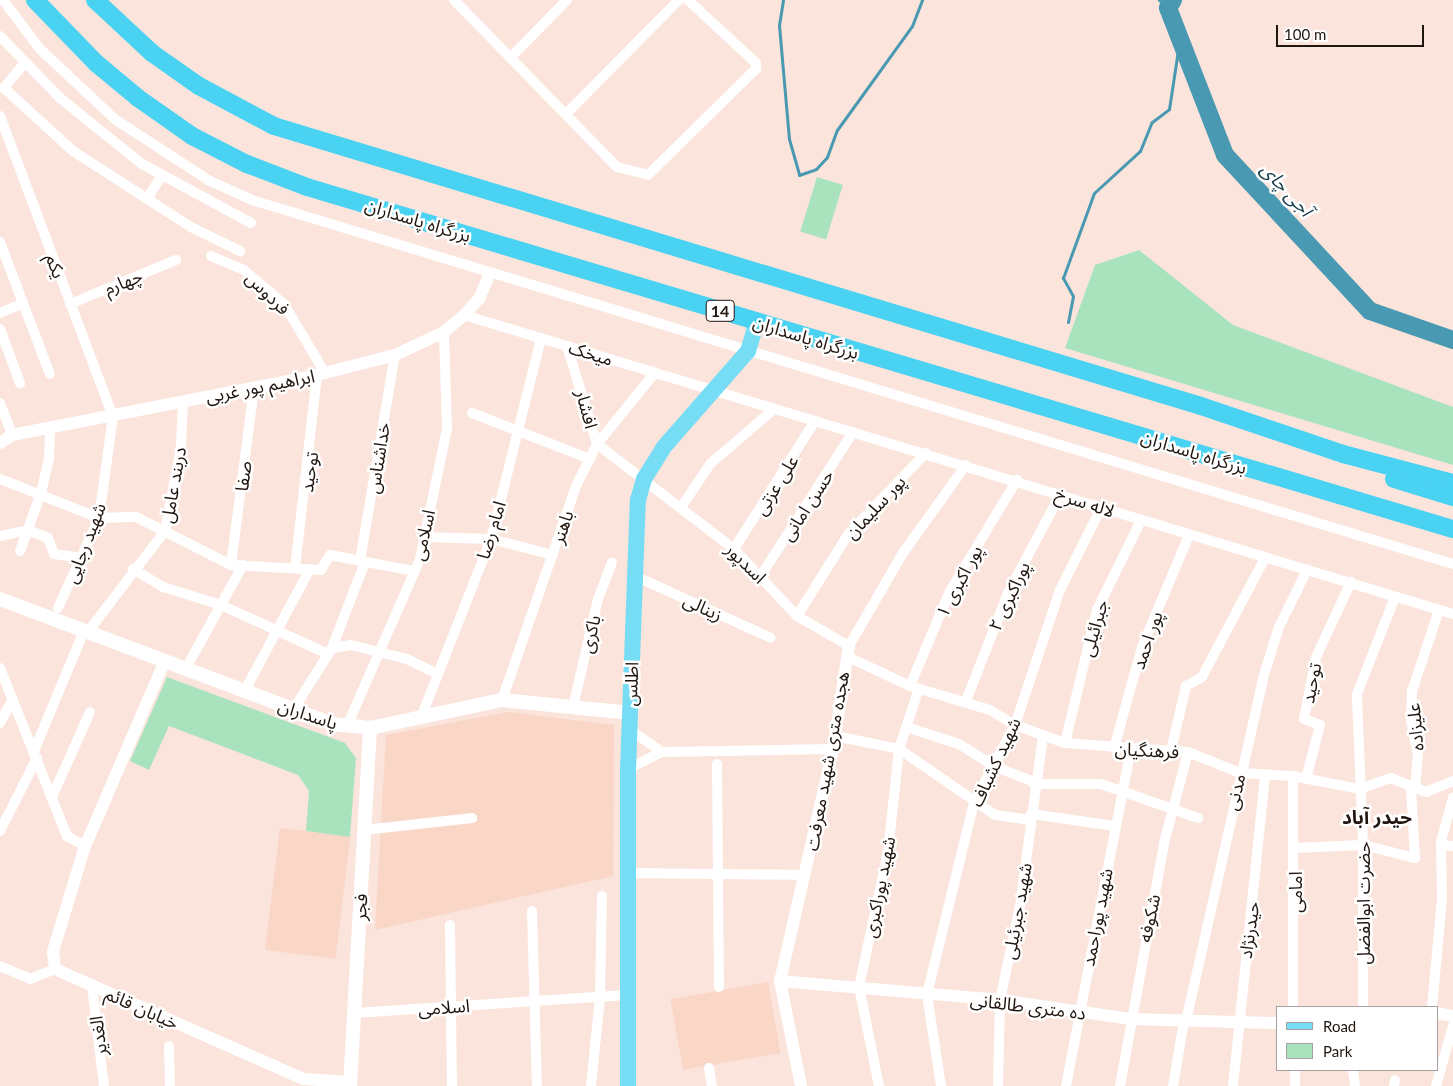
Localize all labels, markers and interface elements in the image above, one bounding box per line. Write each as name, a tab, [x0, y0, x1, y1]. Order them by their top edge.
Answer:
scale bar	[1278, 15, 1426, 47]
text: 100 m	[1284, 25, 1326, 43]
water label: آجی چای	[1256, 157, 1318, 221]
street label: بزرگراه پاسداران	[362, 194, 474, 246]
street label: یکم	[42, 251, 70, 281]
street label: چهارم	[101, 265, 145, 299]
street label: فردوس	[241, 267, 295, 319]
road number: 14	[705, 298, 735, 324]
street label: بزرگراه پاسداران	[750, 311, 862, 363]
street label: میخک	[566, 336, 616, 370]
street label: ابراهیم پور غربی	[204, 365, 316, 407]
street label: افشار	[571, 387, 603, 431]
street label: خداشناس	[362, 421, 394, 495]
street label: بزرگراه پاسداران	[1138, 426, 1250, 478]
street label: دربند عامل	[156, 445, 190, 525]
street label: توحید	[295, 450, 323, 494]
street label: علی عزتی	[749, 451, 803, 519]
street label: صفا	[230, 460, 256, 492]
street label: حسن امانی	[776, 465, 838, 545]
street label: پور سلیمان	[840, 471, 910, 543]
street label: لاله سرخ	[1053, 482, 1117, 522]
street label: امام رضا	[472, 498, 510, 562]
street label: شهید رجایی	[60, 500, 110, 586]
street label: اسلامی	[407, 507, 439, 563]
street label: باهنر	[546, 508, 578, 546]
street label: اسدپور	[721, 538, 771, 588]
street label: پور اکبری ۱	[931, 541, 987, 621]
street label: پوراکبری ۲	[984, 558, 1034, 634]
street label: زینالی	[680, 589, 726, 625]
street label: جبرائیلی	[1076, 597, 1112, 659]
street label: پور احمد	[1127, 608, 1167, 672]
street label: باکری	[575, 613, 605, 655]
street label: اطلس	[619, 661, 643, 707]
street label: توحید	[1297, 661, 1325, 705]
street label: هجده متری شهید معرفت	[801, 669, 853, 853]
street label: پاسداران	[275, 694, 341, 734]
street label: علیزاده	[1402, 702, 1428, 752]
street label: شهید کشباف	[965, 714, 1025, 810]
street label: فرهنگیان	[1114, 738, 1180, 762]
street label: مدنی	[1220, 771, 1250, 813]
district label: حیدر آباد	[1342, 806, 1412, 828]
street label: شهید پوراکبری	[859, 834, 899, 940]
street label: حضرت ابوالفضل	[1352, 841, 1374, 965]
street label: شهید جبرئیلی	[998, 861, 1036, 961]
street label: شهید پوراحمد	[1077, 866, 1117, 968]
street label: امامی	[1284, 871, 1306, 913]
street label: شکوفه	[1133, 892, 1165, 944]
street label: فجر	[349, 893, 371, 921]
street label: حیدرنژاد	[1234, 900, 1264, 960]
street label: خیابان قائم	[102, 982, 182, 1034]
street label: ده متری طالقانی	[969, 988, 1087, 1024]
street label: اسلامی	[417, 994, 471, 1020]
legend	[1276, 1006, 1438, 1071]
street label: الغدیر	[85, 1015, 111, 1057]
text: Road	[1323, 1017, 1356, 1035]
text: Park	[1323, 1042, 1352, 1060]

